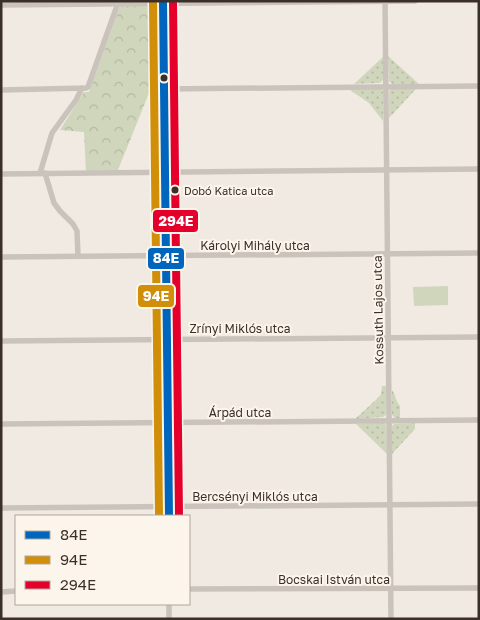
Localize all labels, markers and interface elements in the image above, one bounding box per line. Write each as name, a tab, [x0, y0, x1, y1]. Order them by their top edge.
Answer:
unlabelled marker	[159, 73, 169, 83]
place label: Dobó Katica utca	[184, 184, 274, 197]
marker: Dobó Katica utca	[170, 185, 180, 195]
line badge: 294E	[152, 209, 199, 233]
text: 294E	[159, 212, 194, 229]
street label: Károlyi Mihály utca	[200, 238, 310, 253]
line badge: 84E	[147, 247, 185, 270]
text: 84E	[153, 249, 179, 266]
street label: Kossuth Lajos utca	[370, 255, 386, 365]
line badge: 94E	[137, 284, 175, 308]
text: 94E	[143, 287, 169, 304]
street label: Zrínyi Miklós utca	[189, 321, 291, 336]
street label: Árpád utca	[209, 405, 271, 420]
street label: Bercsényi Miklós utca	[192, 489, 318, 504]
legend	[15, 515, 190, 605]
text: 84E	[60, 525, 87, 543]
text: 94E	[60, 550, 87, 568]
street label: Bocskai István utca	[278, 572, 390, 587]
text: 294E	[60, 575, 96, 593]

